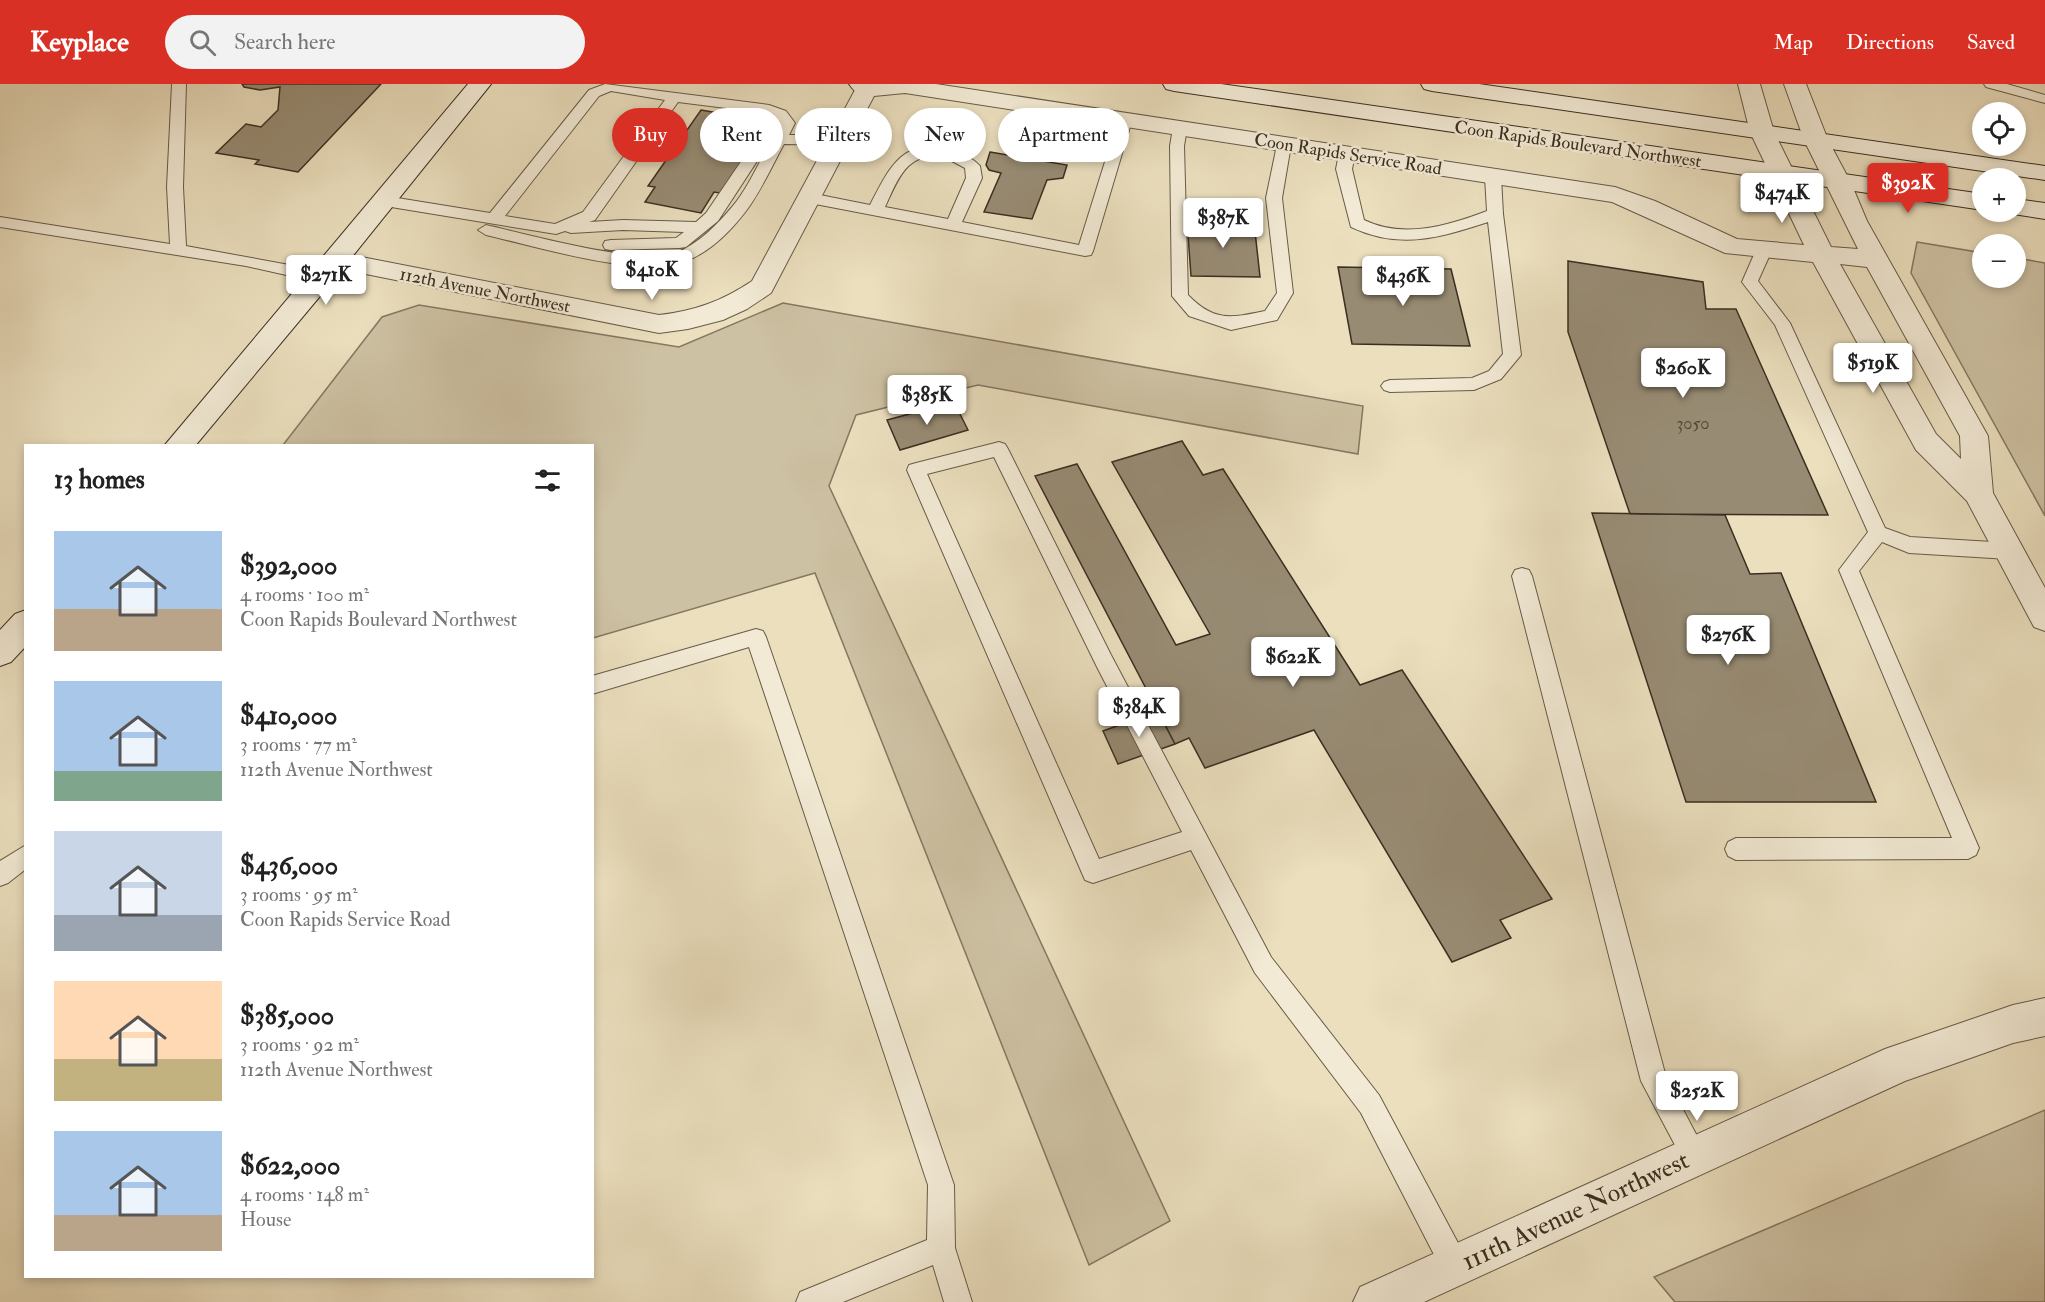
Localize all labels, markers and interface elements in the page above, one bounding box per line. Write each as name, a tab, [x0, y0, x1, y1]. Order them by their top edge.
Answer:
search box	[165, 15, 585, 69]
text: Keyplace	[30, 25, 129, 60]
icon: search	[186, 26, 219, 59]
text: Search here	[234, 28, 336, 56]
text: Map	[1773, 29, 1813, 56]
text: Directions	[1846, 29, 1934, 56]
text: Saved	[1967, 29, 2015, 56]
map controls	[1972, 102, 2026, 288]
button: locate	[1972, 102, 2026, 156]
chip: Buy	[612, 108, 688, 162]
chip: Rent	[700, 108, 783, 162]
chip: Filters	[795, 108, 892, 162]
chip: New	[904, 108, 986, 162]
chip: Apartment	[998, 108, 1129, 162]
street label: Coon Rapids Boulevard Northwest	[1453, 116, 1703, 173]
street label: Coon Rapids Service Road	[1253, 128, 1443, 181]
pin: $392K	[1866, 163, 1950, 214]
button: +	[1972, 168, 2026, 222]
text: $392K	[1881, 170, 1935, 195]
pin: $474K	[1740, 173, 1824, 224]
text: $474K	[1754, 180, 1810, 205]
pin: $387K	[1181, 198, 1265, 249]
text: $387K	[1197, 205, 1249, 230]
button: −	[1972, 234, 2026, 288]
pin: $410K	[610, 250, 694, 301]
pin: $271K	[284, 255, 368, 306]
pin: $436K	[1361, 256, 1445, 307]
text: $410K	[625, 257, 679, 282]
text: $271K	[300, 262, 352, 287]
street label: 112th Avenue Northwest	[398, 263, 572, 318]
text: $436K	[1376, 263, 1430, 288]
pin: $519K	[1831, 343, 1915, 394]
pin: $260K	[1641, 348, 1725, 399]
text: $519K	[1847, 350, 1899, 375]
text: $260K	[1655, 355, 1711, 380]
pin: $385K	[885, 375, 969, 426]
text: $385K	[901, 382, 953, 407]
house number: 3050	[1676, 412, 1710, 435]
text: 13 homes	[54, 464, 145, 496]
icon: filters	[531, 464, 564, 497]
text: $392,000	[240, 550, 337, 582]
icon: home	[102, 555, 174, 627]
text: 4 rooms · 100 m²	[240, 582, 369, 607]
text: Coon Rapids Boulevard Northwest	[240, 607, 517, 632]
pin: $276K	[1686, 615, 1770, 666]
text: $276K	[1701, 622, 1755, 647]
pin: $622K	[1251, 637, 1335, 688]
text: $622K	[1265, 644, 1321, 669]
pin: $384K	[1097, 687, 1181, 738]
text: $384K	[1112, 694, 1166, 719]
text: $410,000	[240, 700, 337, 732]
icon: home	[102, 705, 174, 777]
text: 3 rooms · 77 m²	[240, 732, 357, 757]
text: 112th Avenue Northwest	[240, 757, 433, 782]
text: $436,000	[240, 850, 338, 882]
icon: home	[102, 855, 174, 927]
text: 3 rooms · 95 m²	[240, 882, 358, 907]
text: Coon Rapids Service Road	[240, 907, 451, 932]
text: $385,000	[240, 1000, 334, 1032]
icon: home	[102, 1005, 174, 1077]
text: 3 rooms · 92 m²	[240, 1032, 359, 1057]
text: 112th Avenue Northwest	[240, 1057, 433, 1082]
pin: $252K	[1655, 1071, 1739, 1122]
text: $252K	[1670, 1078, 1724, 1103]
street label: 111th Avenue Northwest	[1457, 1144, 1694, 1278]
text: $622,000	[240, 1150, 340, 1182]
icon: home	[102, 1155, 174, 1227]
text: 4 rooms · 148 m²	[240, 1182, 369, 1207]
text: House	[240, 1207, 291, 1232]

